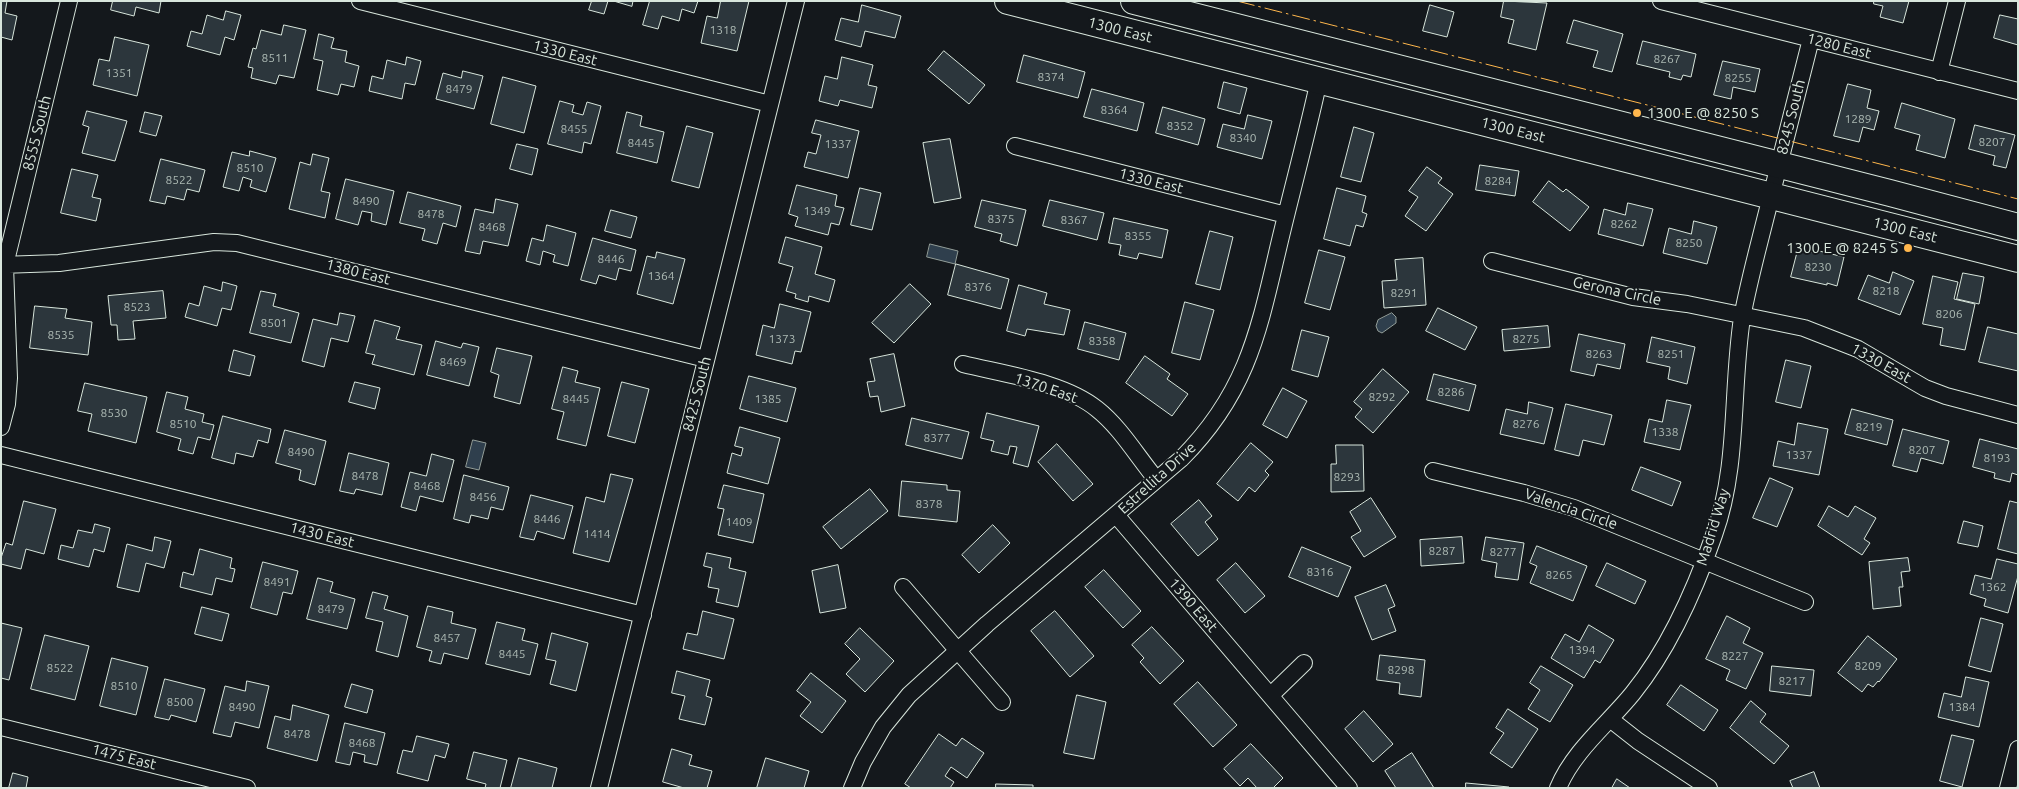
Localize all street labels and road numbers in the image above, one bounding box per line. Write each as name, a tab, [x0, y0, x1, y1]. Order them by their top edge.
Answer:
street label: 1300 East	[1086, 13, 1154, 47]
street label: 1280 East	[1805, 29, 1873, 63]
street label: 1330 East	[531, 36, 599, 70]
street label: 8245 South	[1773, 77, 1809, 157]
street label: 8555 South	[19, 93, 55, 173]
street label: 1300 East	[1479, 113, 1547, 147]
street label: 1330 East	[1117, 164, 1185, 198]
street label: 1300 East	[1871, 213, 1939, 247]
street label: 1380 East	[324, 255, 392, 289]
street label: Gerona Circle	[1571, 273, 1663, 309]
street label: 1330 East	[1848, 339, 1914, 387]
street label: 8425 South	[679, 354, 715, 434]
street label: 1370 East	[1012, 369, 1080, 407]
street label: Estrellita Drive	[1114, 438, 1200, 518]
street label: Valencia Circle	[1522, 485, 1620, 533]
street label: Madrid Way	[1693, 486, 1733, 568]
street label: 1430 East	[288, 518, 356, 552]
street label: 1390 East	[1165, 574, 1221, 636]
street label: 1475 East	[90, 740, 158, 774]

